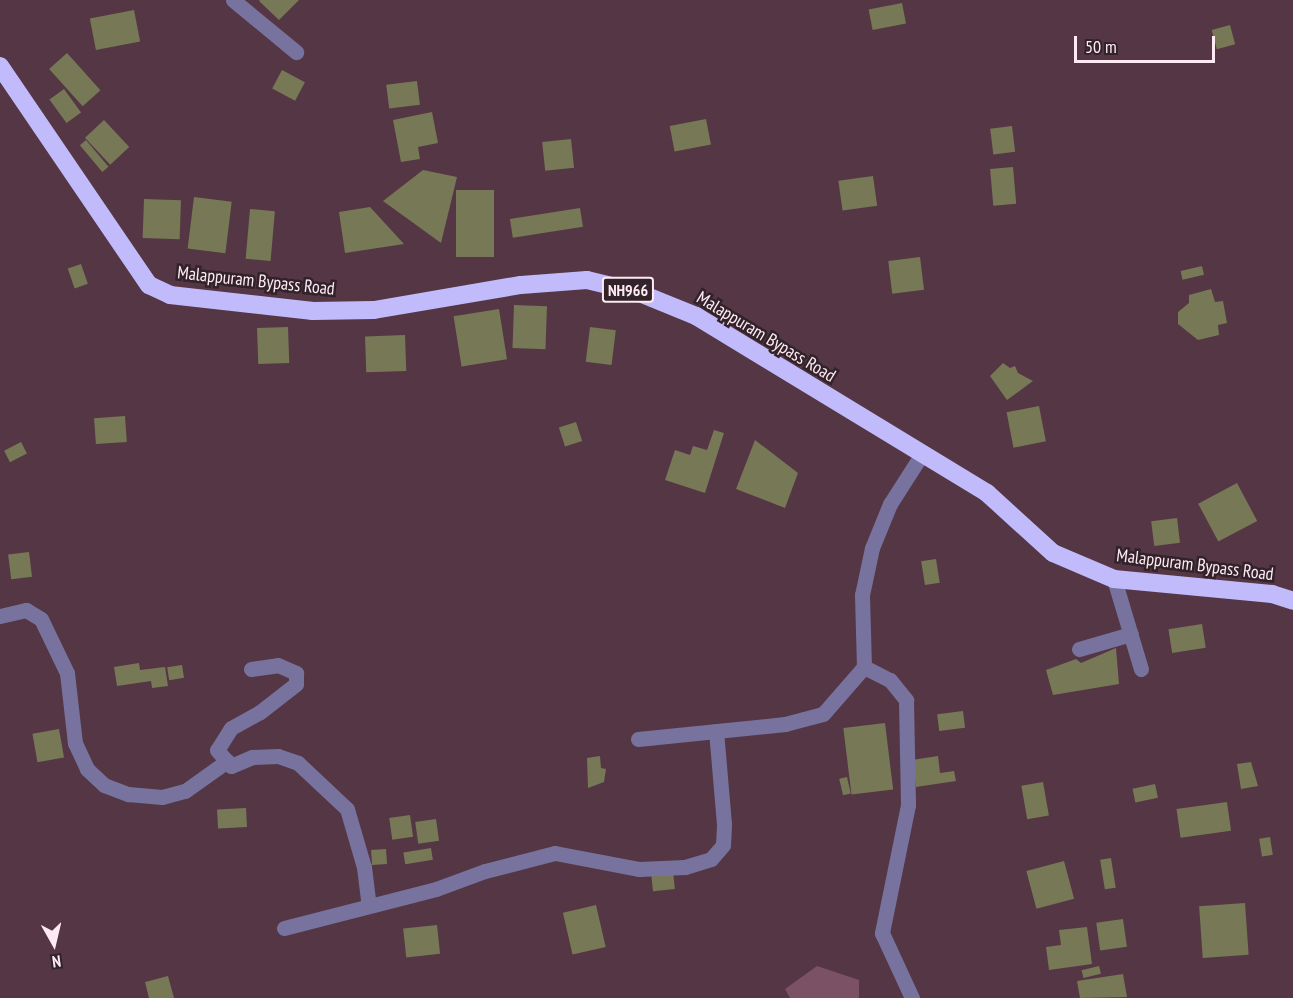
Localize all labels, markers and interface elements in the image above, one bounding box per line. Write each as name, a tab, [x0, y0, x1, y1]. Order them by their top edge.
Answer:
scale bar	[1077, 24, 1218, 62]
text: 50 m	[1085, 35, 1117, 58]
street label: Malappuram Bypass Road	[176, 262, 336, 300]
road number: NH966	[601, 277, 655, 303]
street label: Malappuram Bypass Road	[693, 287, 839, 387]
street label: Malappuram Bypass Road	[1115, 545, 1275, 585]
north arrow	[24, 914, 84, 974]
text: N	[51, 951, 62, 972]

